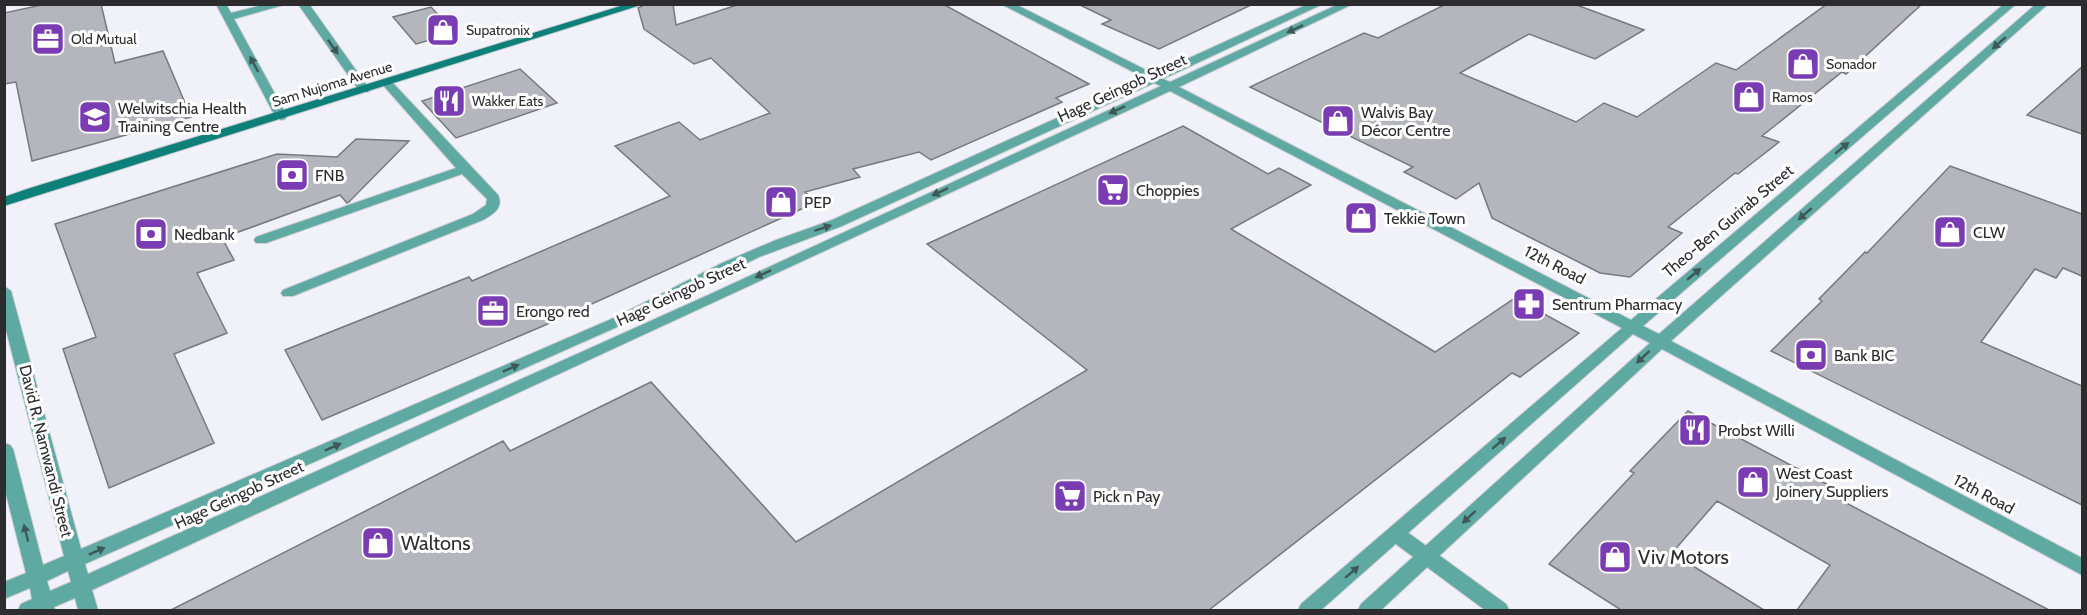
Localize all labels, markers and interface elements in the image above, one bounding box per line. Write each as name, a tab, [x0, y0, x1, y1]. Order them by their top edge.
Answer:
shop icon: Supatronix	[425, 12, 461, 48]
office icon: Old Mutual	[30, 21, 66, 57]
place label: Supatronix	[466, 21, 530, 39]
one-way arrow	[1286, 24, 1303, 33]
place label: Old Mutual	[71, 30, 137, 48]
one-way arrow	[1992, 36, 2007, 49]
one-way arrow	[327, 39, 339, 55]
shop icon: Sonador	[1785, 46, 1821, 82]
street label: Hage Geingob Street	[1054, 50, 1190, 126]
one-way arrow	[249, 55, 259, 73]
place label: Sonador	[1826, 55, 1877, 73]
street label: Sam Nujoma Avenue	[270, 57, 394, 111]
shop icon: Ramos	[1731, 79, 1767, 115]
restaurant icon: Wakker Eats	[431, 83, 467, 119]
place label: Ramos	[1772, 88, 1813, 106]
place label: Wakker Eats	[472, 92, 543, 110]
school or university icon: Welwitschia Health Training Centre	[77, 99, 113, 135]
place label: Welwitschia Health Training Centre	[118, 99, 247, 136]
shop icon: Walvis Bay Décor Centre	[1320, 103, 1356, 139]
place label: Walvis Bay Décor Centre	[1361, 103, 1450, 140]
one-way arrow	[1109, 106, 1126, 115]
one-way arrow	[1834, 142, 1849, 155]
bank icon: FNB	[274, 157, 310, 193]
street label: Theo-Ben Gurirab Street	[1659, 160, 1798, 281]
place label: FNB	[315, 166, 345, 185]
supermarket icon: Choppies	[1095, 172, 1131, 208]
place label: Choppies	[1136, 181, 1200, 200]
shop icon: PEP	[763, 184, 799, 220]
one-way arrow	[932, 187, 949, 196]
place label: PEP	[804, 193, 831, 212]
shop icon: Tekkie Town	[1343, 200, 1379, 236]
one-way arrow	[1798, 207, 1813, 220]
place label: Tekkie Town	[1384, 209, 1466, 228]
shop icon: CLW	[1932, 214, 1968, 250]
bank icon: Nedbank	[133, 216, 169, 252]
one-way arrow	[814, 223, 832, 232]
place label: CLW	[1973, 223, 2006, 242]
place label: Nedbank	[174, 225, 236, 244]
street label: 12th Road	[1521, 242, 1589, 288]
street label: Hage Geingob Street	[613, 254, 749, 330]
one-way arrow	[1686, 268, 1701, 281]
one-way arrow	[755, 270, 772, 279]
pharmacy icon: Sentrum Pharmacy	[1511, 286, 1547, 322]
office icon: Erongo red	[475, 293, 511, 329]
place label: Sentrum Pharmacy	[1552, 295, 1682, 314]
place label: Erongo red	[516, 302, 590, 321]
bank icon: Bank BIC	[1793, 337, 1829, 373]
place label: Bank BIC	[1834, 346, 1895, 365]
one-way arrow	[1636, 350, 1651, 364]
street label: David R. Namwandi Street	[15, 363, 77, 540]
one-way arrow	[503, 363, 521, 373]
restaurant icon: Probst Willi	[1677, 412, 1713, 448]
place label: Probst Willi	[1718, 421, 1795, 440]
one-way arrow	[1491, 437, 1506, 450]
one-way arrow	[324, 442, 342, 452]
street label: Hage Geingob Street	[171, 457, 307, 533]
shop icon: West Coast Joinery Suppliers	[1735, 464, 1771, 500]
place label: West Coast Joinery Suppliers	[1775, 464, 1889, 501]
street label: 12th Road	[1950, 470, 2018, 518]
supermarket icon: Pick n Pay	[1052, 478, 1088, 514]
place label: Pick n Pay	[1093, 487, 1160, 506]
one-way arrow	[1462, 510, 1477, 523]
one-way arrow	[20, 524, 30, 542]
shop icon: Waltons	[360, 525, 396, 561]
place label: Waltons	[401, 531, 470, 555]
shop icon: Viv Motors	[1597, 539, 1633, 575]
place label: Viv Motors	[1638, 545, 1729, 569]
one-way arrow	[88, 546, 105, 555]
one-way arrow	[1345, 565, 1360, 579]

